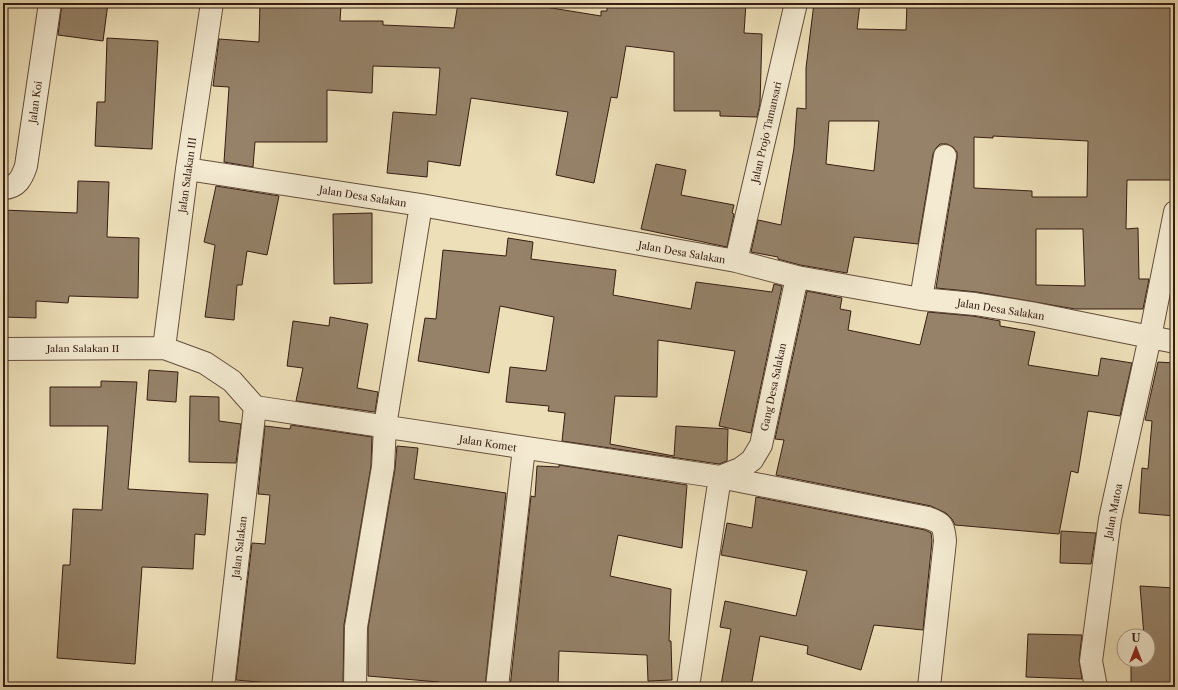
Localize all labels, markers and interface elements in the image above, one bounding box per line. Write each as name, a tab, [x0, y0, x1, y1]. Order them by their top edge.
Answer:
street label: Jalan Koi	[26, 80, 45, 126]
street label: Jalan Projo Tamansari	[748, 80, 784, 186]
street label: Jalan Salakan III	[175, 136, 199, 216]
street label: Jalan Desa Salakan	[316, 183, 408, 210]
street label: Jalan Desa Salakan	[635, 238, 727, 267]
street label: Jalan Desa Salakan	[954, 296, 1046, 323]
street label: Gang Desa Salakan	[758, 341, 789, 432]
street label: Jalan Salakan II	[45, 342, 120, 355]
street label: Jalan Komet	[456, 432, 518, 455]
street label: Jalan Matoa	[1101, 482, 1125, 542]
street label: Jalan Salakan	[229, 515, 250, 581]
north arrow	[1116, 628, 1156, 668]
text: U	[1132, 631, 1141, 645]

